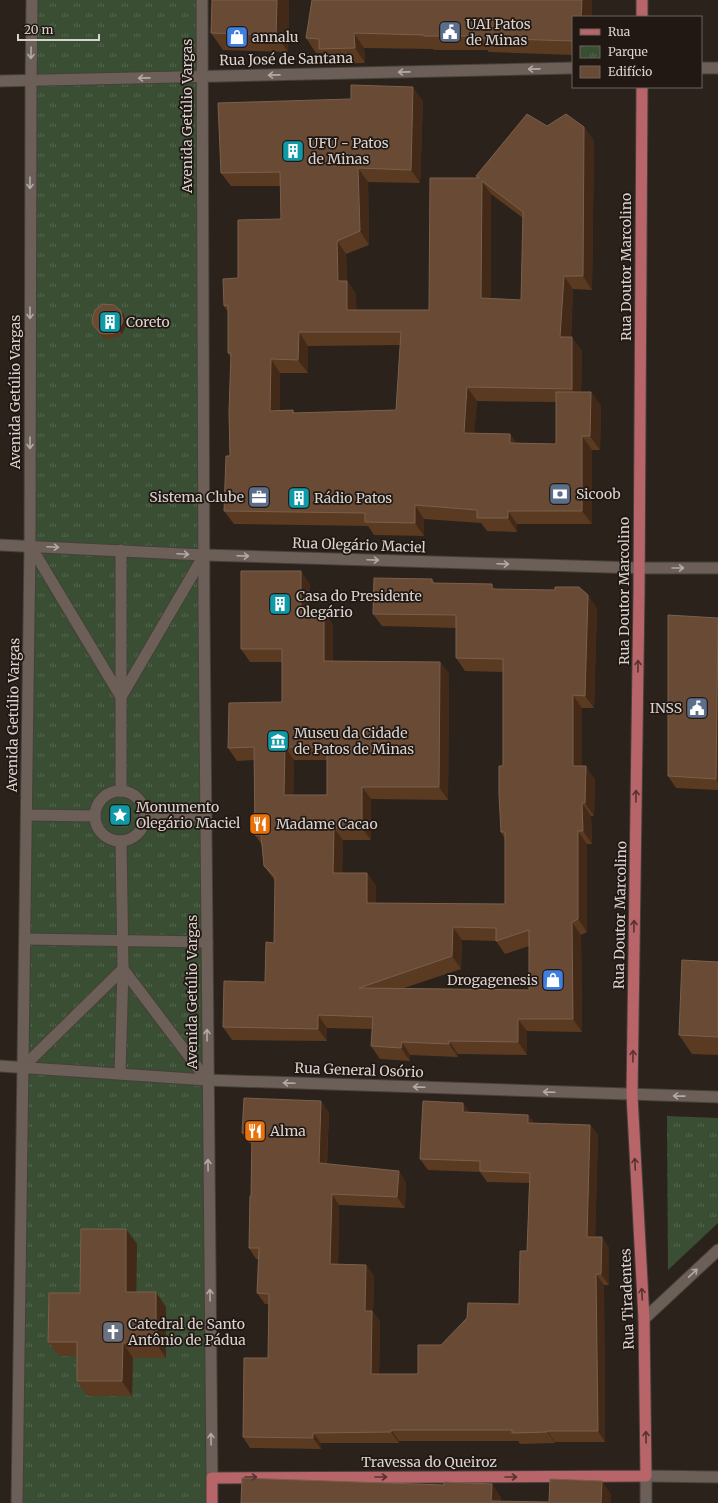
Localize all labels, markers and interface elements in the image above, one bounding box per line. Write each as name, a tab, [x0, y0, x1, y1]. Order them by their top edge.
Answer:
place label: UAI Patos de Minas	[466, 15, 531, 49]
scale bar	[18, 16, 99, 42]
legend	[572, 16, 702, 88]
public building icon: UAI Patos de Minas	[437, 19, 463, 45]
text: 20 m	[24, 22, 53, 37]
shop icon: annalu	[224, 24, 250, 50]
text: Rua	[608, 24, 631, 39]
place label: annalu	[252, 28, 299, 46]
street label: Avenida Getúlio Vargas	[178, 39, 196, 194]
text: Parque	[608, 44, 648, 59]
one-way arrow	[27, 46, 35, 59]
street label: Rua José de Santana	[219, 49, 354, 69]
text: Edifício	[608, 64, 652, 79]
one-way arrow	[528, 65, 541, 73]
one-way arrow	[398, 68, 411, 76]
one-way arrow	[268, 71, 281, 79]
one-way arrow	[138, 74, 151, 82]
place label: UFU - Patos de Minas	[308, 134, 389, 168]
building icon: UFU - Patos de Minas	[280, 138, 306, 164]
one-way arrow	[26, 176, 34, 189]
street label: Rua Doutor Marcolino	[617, 193, 635, 341]
one-way arrow	[26, 306, 34, 319]
building icon: Coreto	[97, 309, 123, 335]
place label: Coreto	[126, 313, 170, 331]
street label: Avenida Getúlio Vargas	[6, 315, 24, 470]
one-way arrow	[26, 436, 34, 449]
bank icon: Sicoob	[547, 481, 573, 507]
office icon: Sistema Clube	[246, 484, 272, 510]
building icon: Rádio Patos	[286, 485, 312, 511]
place label: Sicoob	[576, 485, 621, 503]
place label: Sistema Clube	[149, 488, 244, 506]
place label: Rádio Patos	[314, 489, 392, 507]
street label: Rua Doutor Marcolino	[615, 517, 633, 665]
street label: Rua Olegário Maciel	[292, 534, 427, 556]
one-way arrow	[46, 543, 59, 550]
one-way arrow	[176, 550, 189, 557]
one-way arrow	[236, 552, 249, 560]
one-way arrow	[366, 556, 379, 564]
one-way arrow	[496, 560, 509, 568]
one-way arrow	[671, 564, 684, 572]
place label: Casa do Presidente Olegário	[296, 587, 422, 621]
building icon: Casa do Presidente Olegário	[267, 591, 293, 617]
street label: Avenida Getúlio Vargas	[3, 637, 23, 793]
one-way arrow	[634, 660, 642, 673]
public building icon: INSS	[684, 695, 710, 721]
place label: INSS	[650, 699, 682, 717]
place label: Museu da Cidade de Patos de Minas	[294, 724, 414, 758]
museum icon: Museu da Cidade de Patos de Minas	[265, 728, 291, 754]
one-way arrow	[632, 790, 640, 803]
place label: Monumento Olegário Maciel	[136, 798, 241, 832]
place icon: Monumento Olegário Maciel	[107, 802, 133, 828]
restaurant icon: Madame Cacao	[247, 811, 273, 837]
place label: Madame Cacao	[276, 815, 378, 833]
street label: Rua Doutor Marcolino	[610, 841, 630, 989]
street label: Avenida Getúlio Vargas	[183, 915, 201, 1070]
one-way arrow	[631, 920, 638, 933]
shop icon: Drogagenesis	[540, 967, 566, 993]
place label: Drogagenesis	[447, 971, 538, 989]
one-way arrow	[203, 1029, 211, 1042]
one-way arrow	[629, 1050, 636, 1063]
street label: Rua General Osório	[294, 1059, 424, 1081]
one-way arrow	[283, 1079, 296, 1086]
one-way arrow	[413, 1084, 426, 1091]
one-way arrow	[543, 1088, 556, 1096]
one-way arrow	[673, 1092, 686, 1100]
restaurant icon: Alma	[242, 1118, 268, 1144]
place label: Alma	[269, 1122, 306, 1140]
one-way arrow	[632, 1158, 639, 1171]
one-way arrow	[204, 1159, 212, 1172]
street label: Rua Tiradentes	[616, 1248, 638, 1350]
one-way arrow	[688, 1269, 698, 1278]
one-way arrow	[639, 1288, 646, 1301]
one-way arrow	[206, 1289, 213, 1302]
place label: Catedral de Santo Antônio de Pádua	[127, 1315, 246, 1349]
church icon: Catedral de Santo Antônio de Pádua	[100, 1319, 126, 1345]
one-way arrow	[642, 1431, 650, 1444]
one-way arrow	[207, 1433, 215, 1446]
street label: Travessa do Queiroz	[361, 1453, 497, 1471]
one-way arrow	[374, 1473, 387, 1481]
one-way arrow	[504, 1473, 517, 1481]
one-way arrow	[244, 1474, 257, 1481]

